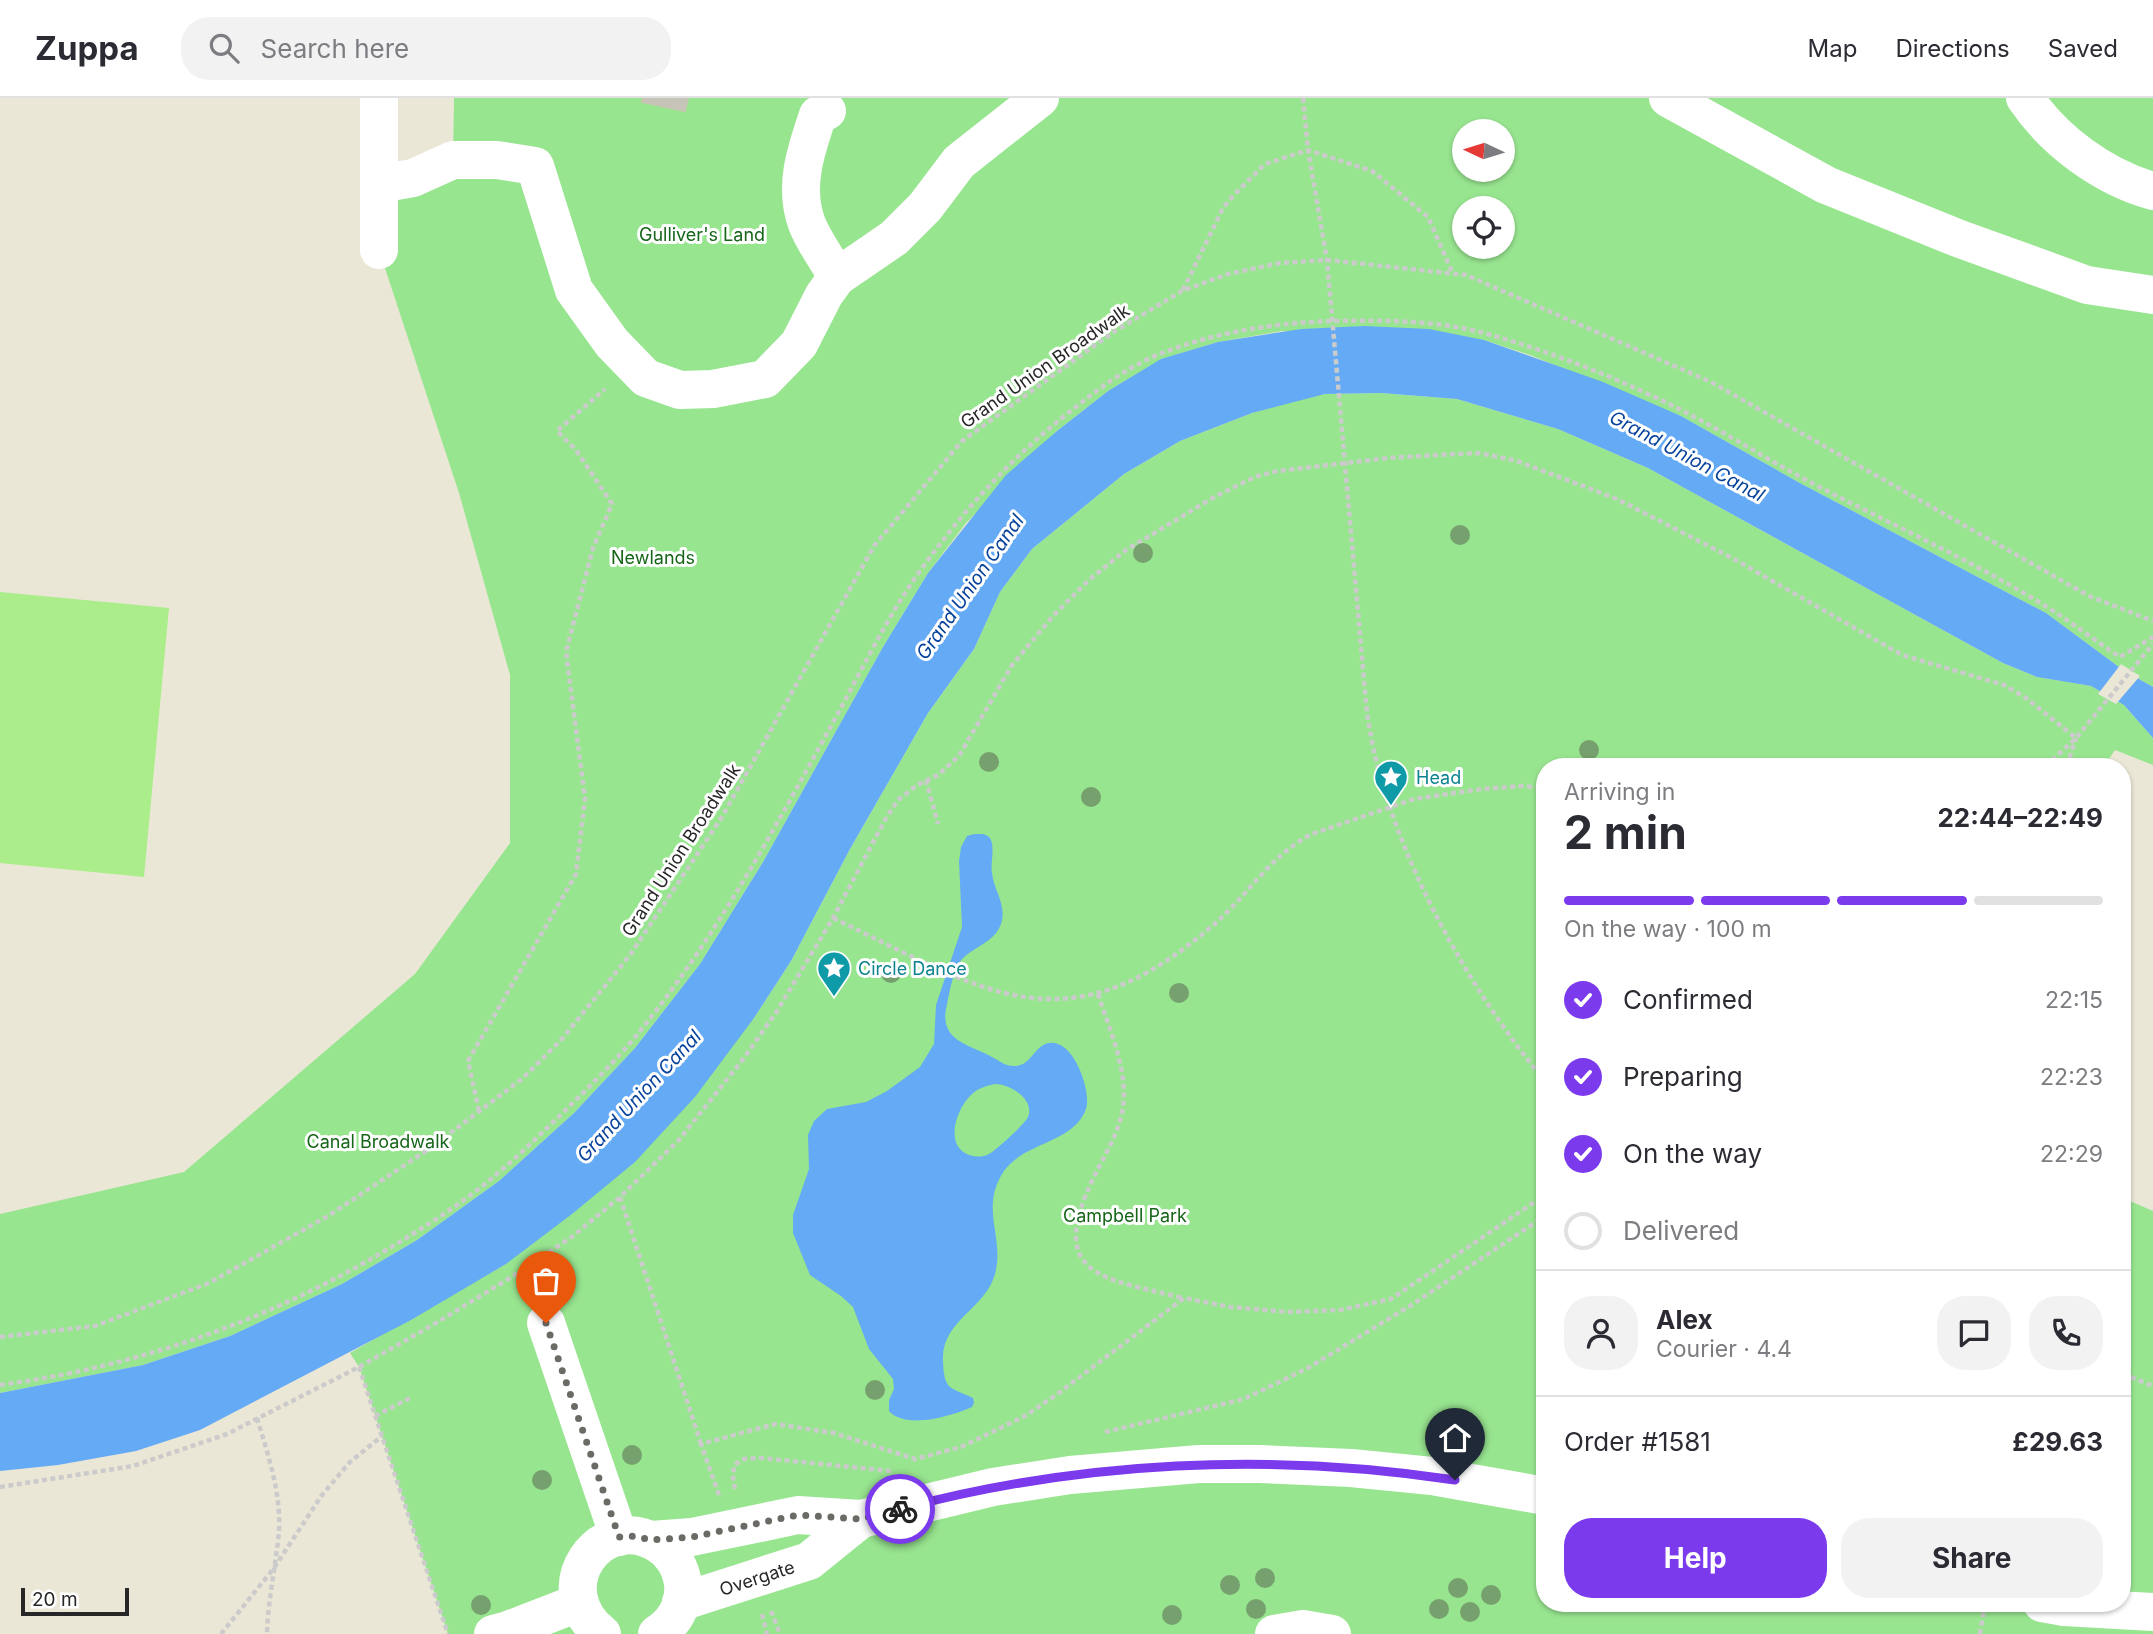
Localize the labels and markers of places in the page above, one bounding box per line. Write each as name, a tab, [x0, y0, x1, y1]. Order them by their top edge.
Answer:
place icon: Head	[1372, 758, 1410, 807]
place label: Head	[1416, 767, 1461, 788]
place icon: Circle Dance	[815, 949, 853, 998]
place label: Circle Dance	[858, 958, 967, 979]
pin	[516, 1251, 576, 1323]
pin	[1425, 1408, 1485, 1480]

